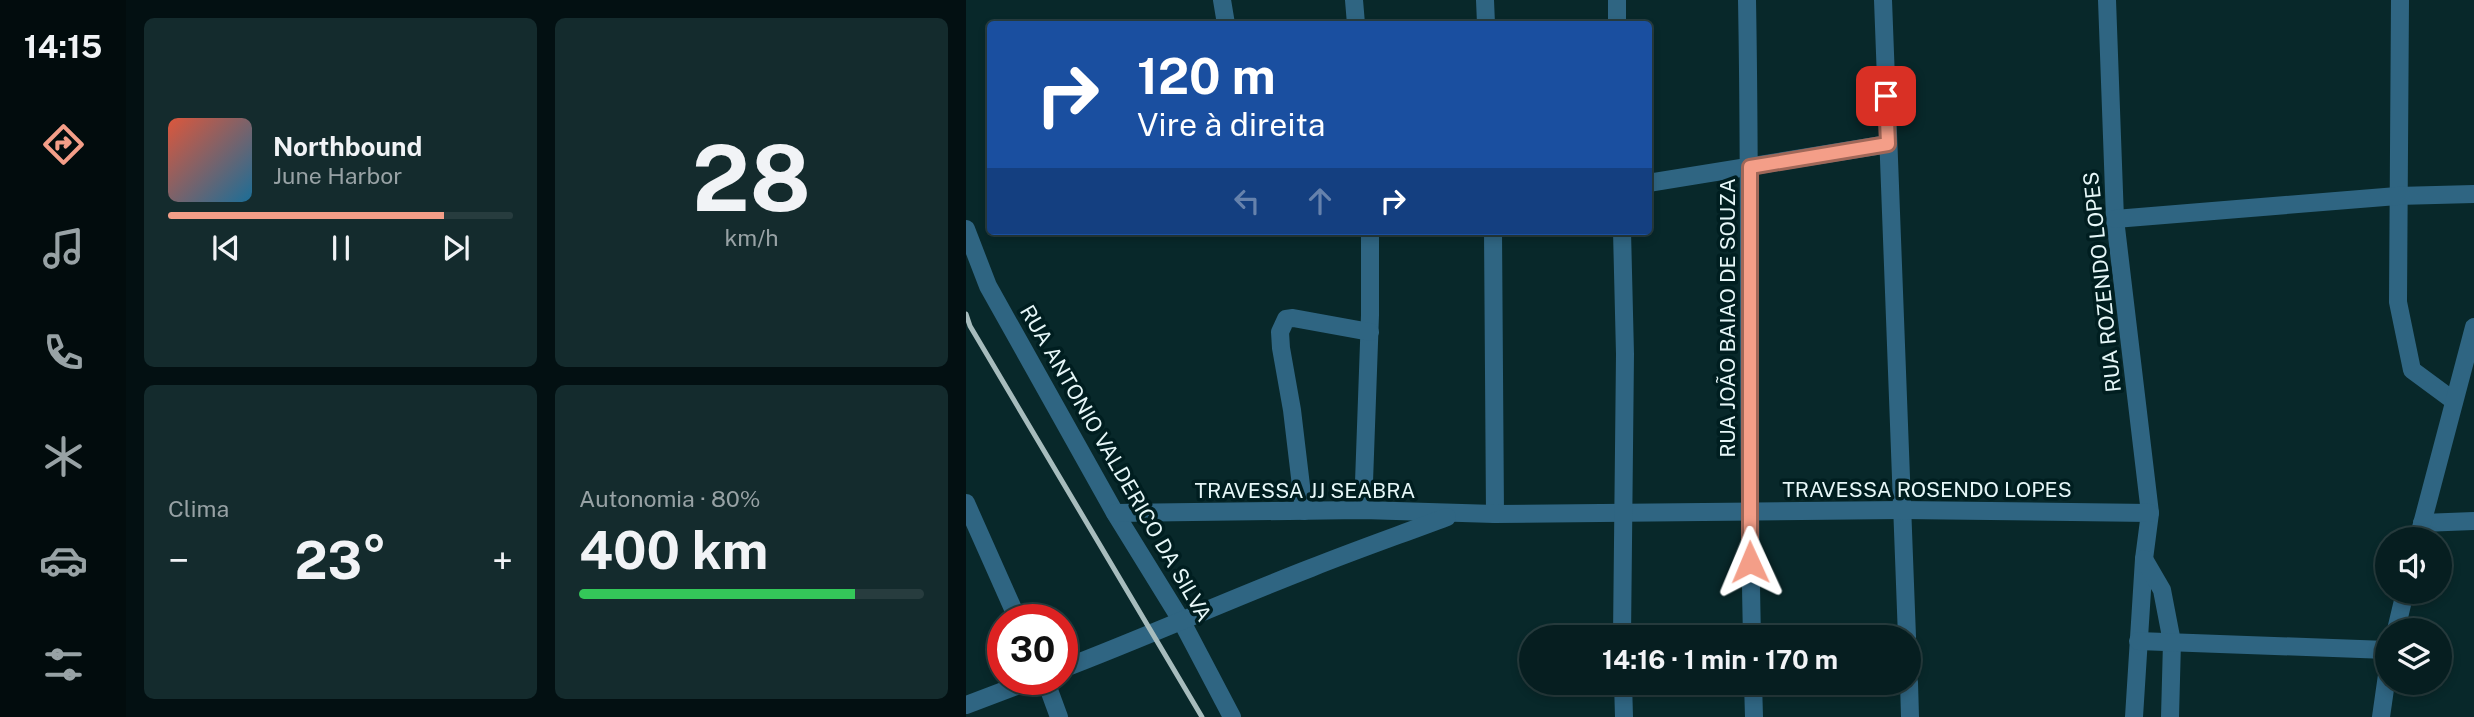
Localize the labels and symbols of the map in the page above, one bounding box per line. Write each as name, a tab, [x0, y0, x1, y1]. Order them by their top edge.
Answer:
pin	[1856, 66, 1916, 126]
street label: RUA ROZENDO LOPES	[2078, 170, 2126, 394]
street label: RUA JOÃO BAIAO DE SOUZA	[1715, 178, 1740, 458]
street label: RUA ANTONIO VALDERICO DA SILVA	[1015, 300, 1217, 626]
street label: TRAVESSA ROSENDO LOPES	[1782, 477, 2072, 502]
street label: TRAVESSA JJ SEABRA	[1194, 478, 1416, 503]
position arrow	[1713, 525, 1787, 599]
speed limit sign: 30	[987, 604, 1078, 695]

